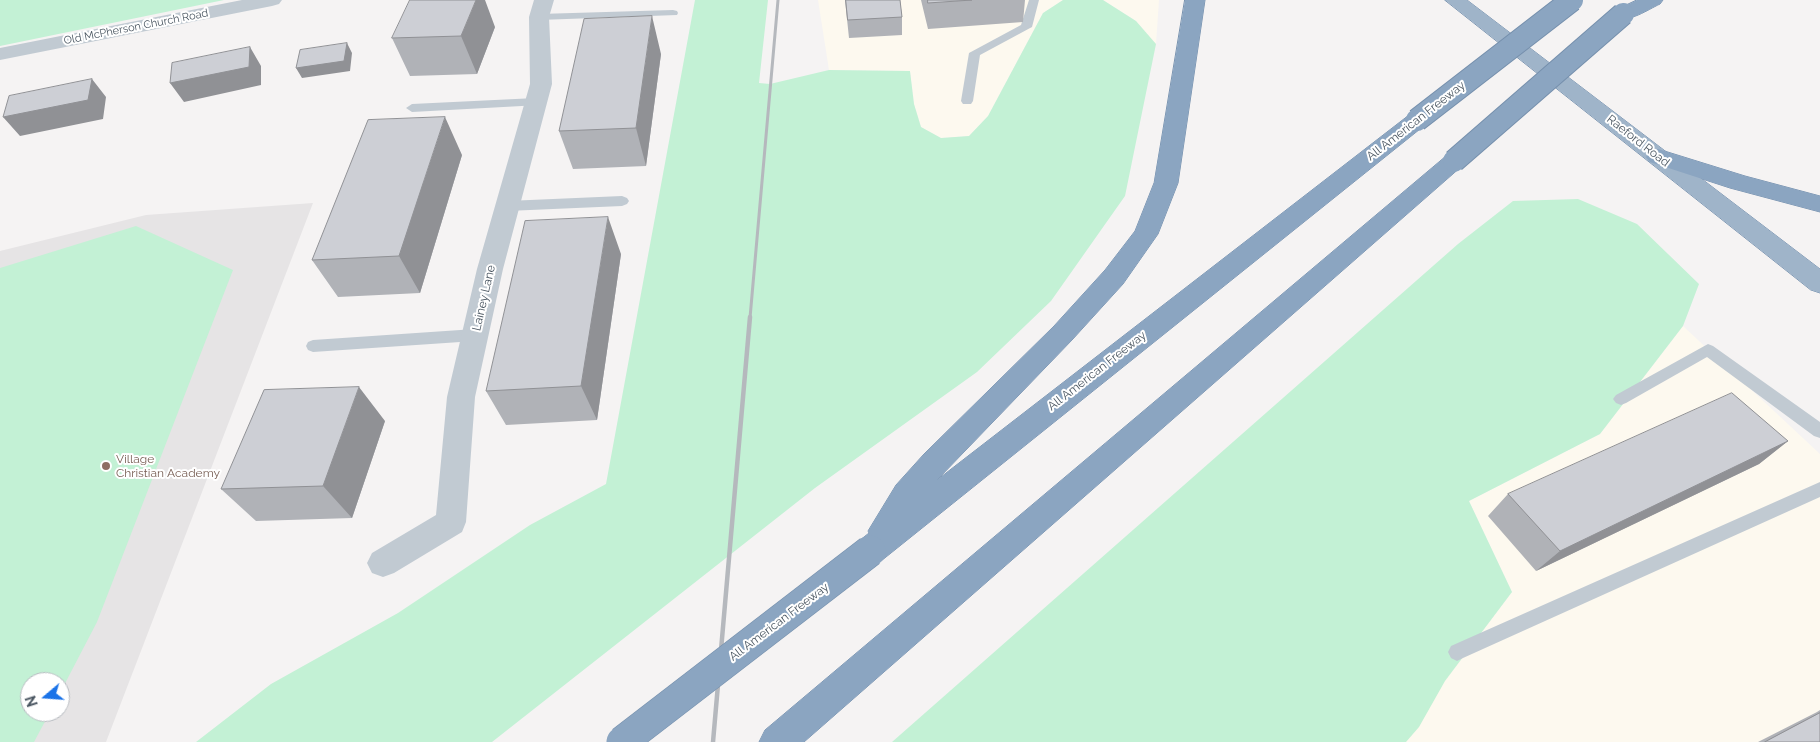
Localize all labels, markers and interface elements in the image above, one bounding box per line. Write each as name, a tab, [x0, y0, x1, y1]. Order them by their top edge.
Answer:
street label: Old McPherson Church Road	[63, 7, 209, 47]
street label: All American Freeway	[1364, 78, 1468, 164]
street label: Raeford Road	[1604, 112, 1672, 170]
street label: Lainey Lane	[469, 264, 499, 332]
street label: All American Freeway	[1045, 328, 1149, 414]
place label: Village Christian Academy	[116, 452, 220, 480]
marker: Village Christian Academy	[100, 460, 112, 472]
street label: All American Freeway	[726, 580, 832, 664]
north arrow	[20, 672, 70, 722]
text: N	[22, 694, 41, 709]

